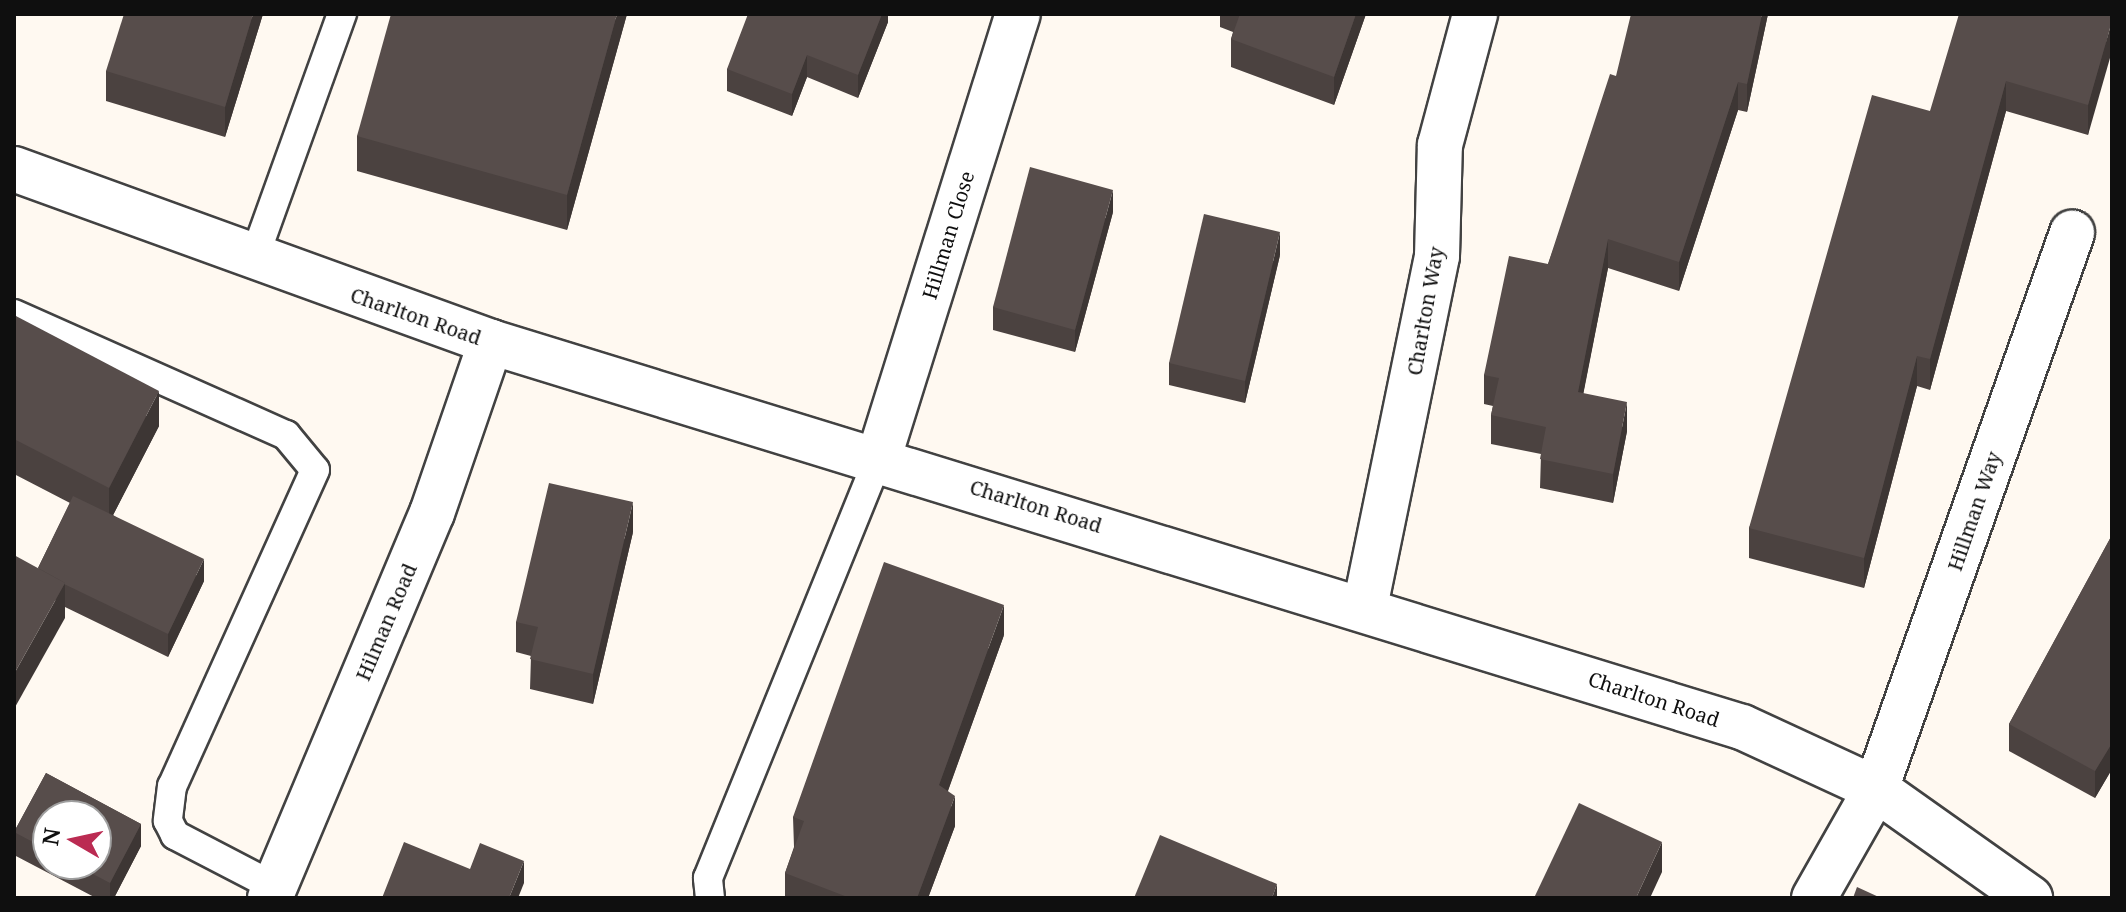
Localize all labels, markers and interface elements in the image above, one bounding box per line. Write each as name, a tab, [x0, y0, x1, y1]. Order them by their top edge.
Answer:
street label: Hillman Close	[917, 168, 979, 302]
street label: Charlton Way	[1402, 245, 1448, 377]
street label: Charlton Road	[347, 282, 485, 350]
street label: Hillman Way	[1942, 448, 2006, 574]
street label: Charlton Road	[967, 475, 1105, 537]
street label: Hilman Road	[351, 560, 421, 684]
street label: Charlton Road	[1585, 666, 1723, 732]
north arrow	[32, 800, 112, 880]
text: N	[34, 826, 66, 847]

